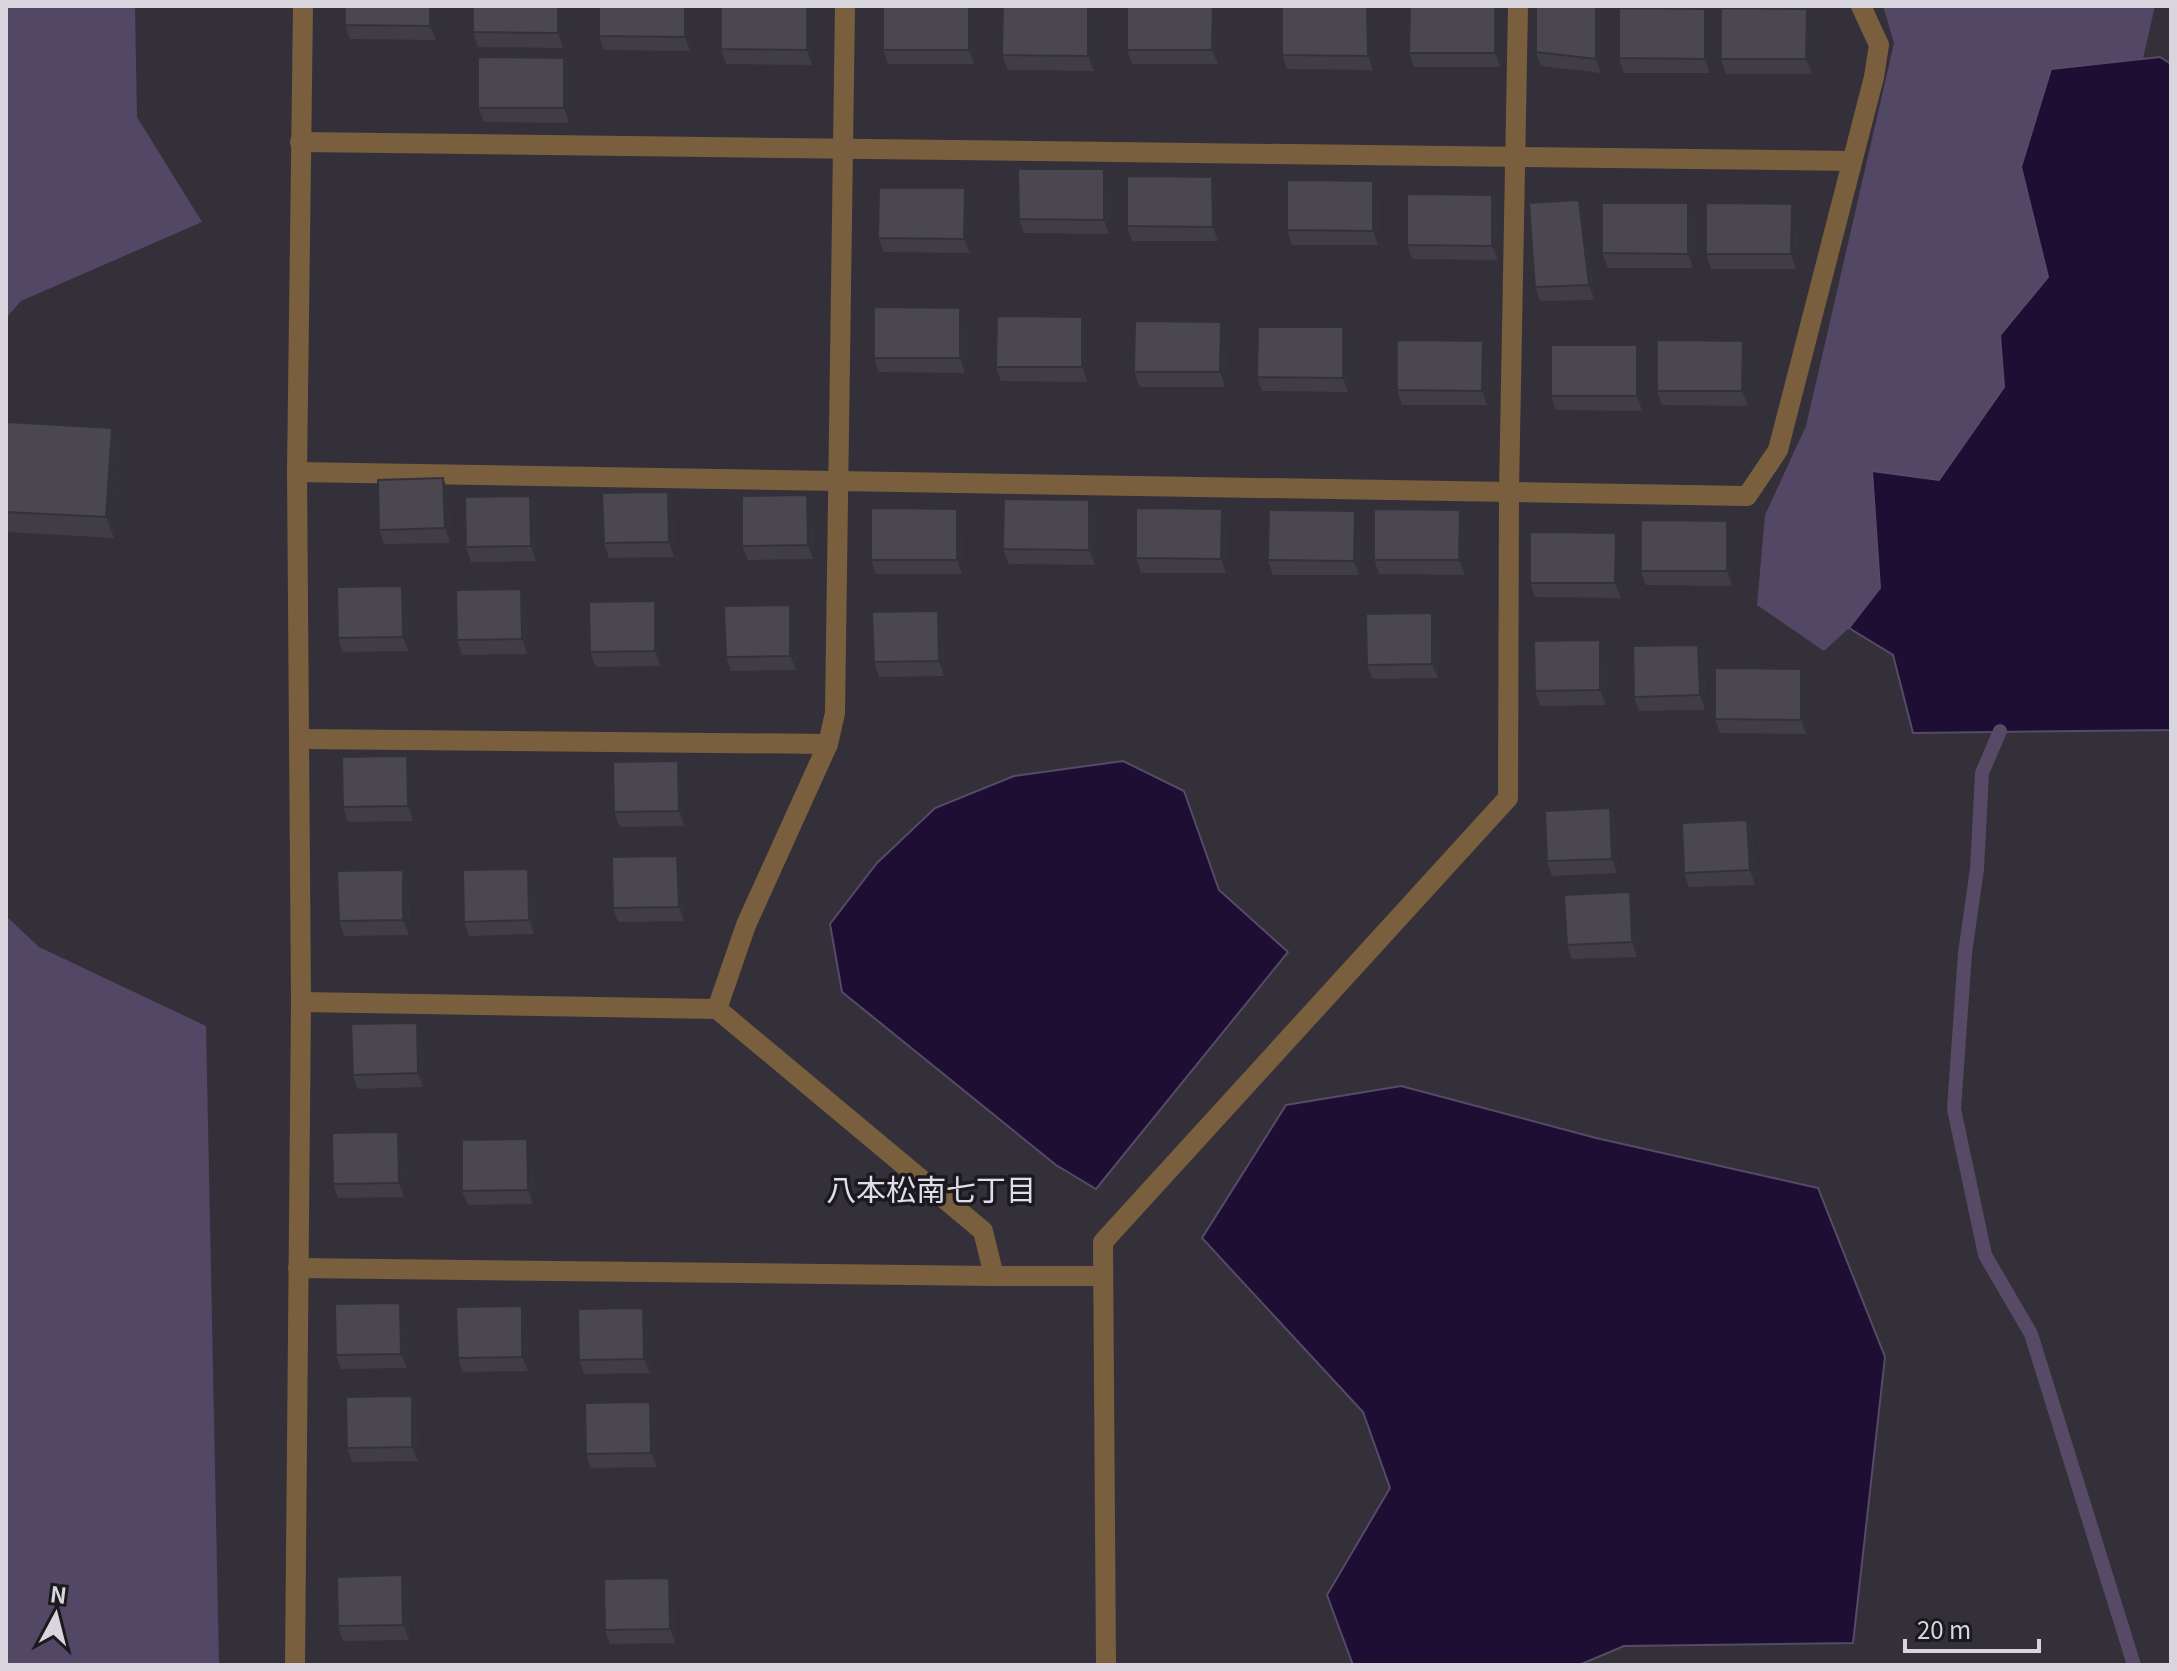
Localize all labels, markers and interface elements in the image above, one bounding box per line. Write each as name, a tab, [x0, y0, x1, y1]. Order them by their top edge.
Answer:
district label: 八本松南七丁目	[826, 1166, 1036, 1210]
north arrow	[16, 1575, 96, 1655]
text: N	[49, 1576, 69, 1610]
scale bar	[1905, 1603, 2039, 1653]
text: 20 m	[1917, 1611, 1971, 1646]

